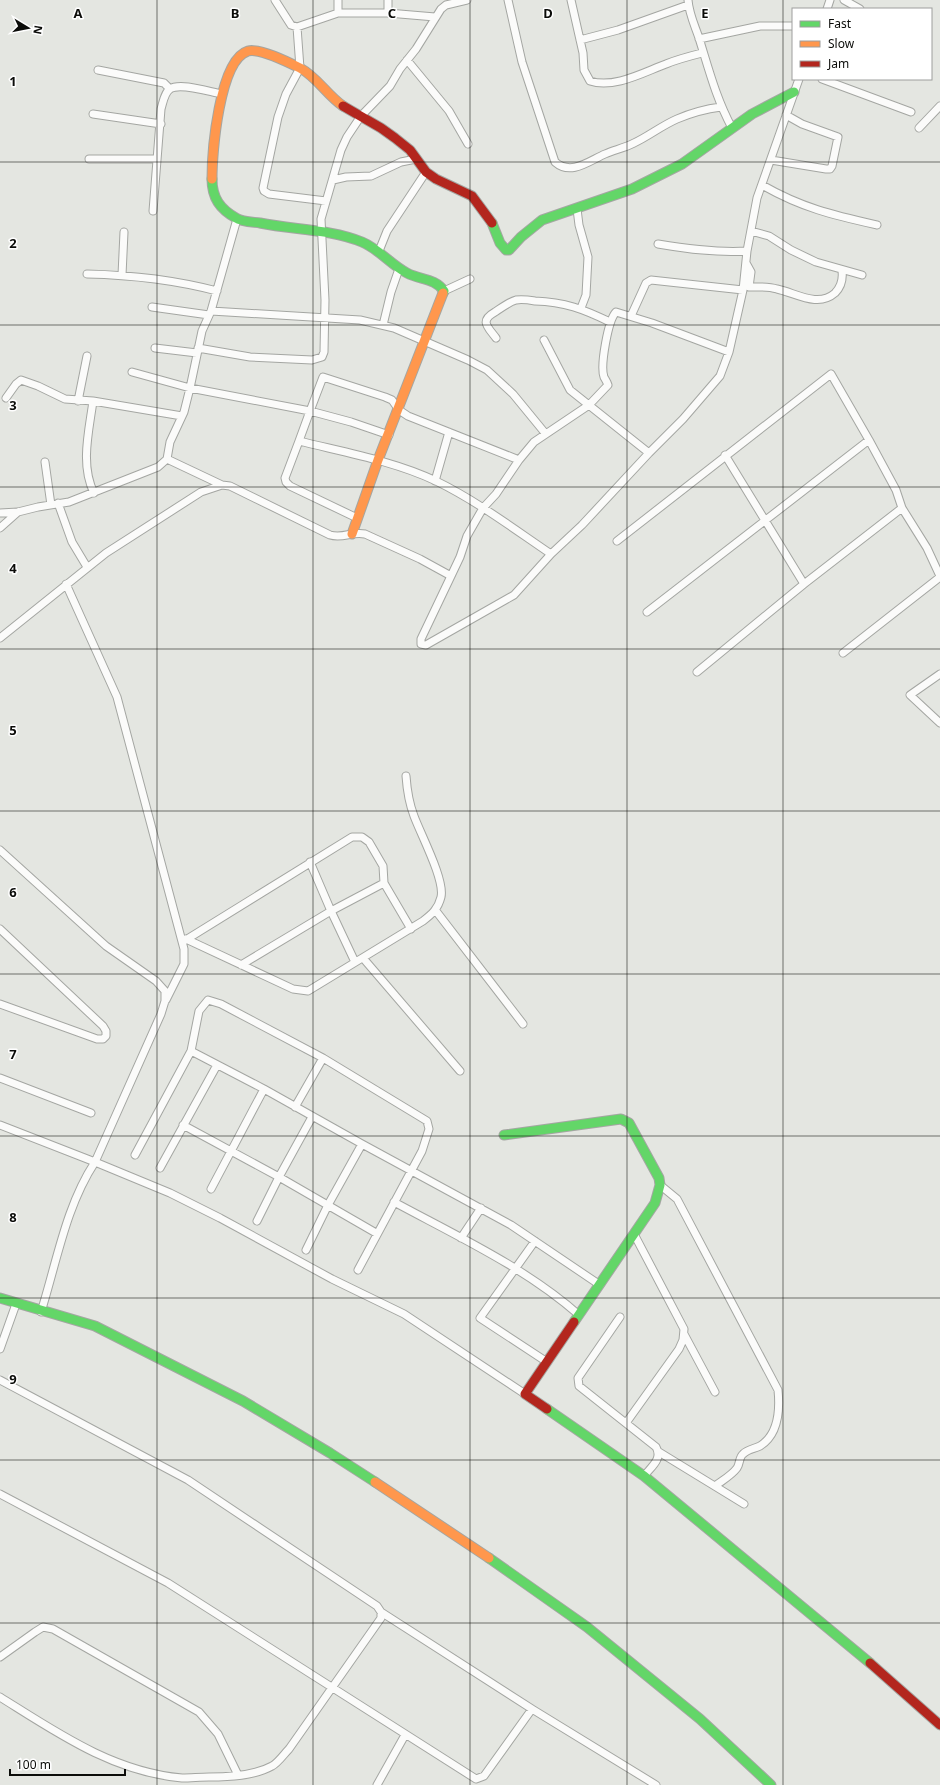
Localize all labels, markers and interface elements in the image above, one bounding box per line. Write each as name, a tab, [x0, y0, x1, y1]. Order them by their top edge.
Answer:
text: A	[74, 4, 83, 22]
text: B	[231, 4, 239, 22]
text: C	[388, 4, 396, 22]
text: D	[543, 4, 553, 22]
text: E	[701, 4, 709, 22]
north arrow	[8, 8, 48, 48]
legend	[792, 8, 932, 80]
text: Fast	[828, 15, 852, 32]
text: N	[30, 24, 47, 36]
text: Slow	[828, 35, 855, 52]
text: Jam	[827, 55, 849, 72]
text: 1	[9, 72, 17, 90]
text: 2	[9, 234, 17, 252]
text: 3	[9, 396, 17, 414]
text: 4	[9, 559, 17, 577]
text: 5	[9, 721, 17, 739]
text: 6	[9, 883, 17, 901]
text: 7	[9, 1045, 17, 1063]
text: 8	[9, 1208, 17, 1226]
text: 9	[9, 1370, 17, 1388]
scale bar	[10, 1751, 125, 1777]
text: 100 m	[16, 1756, 51, 1773]

